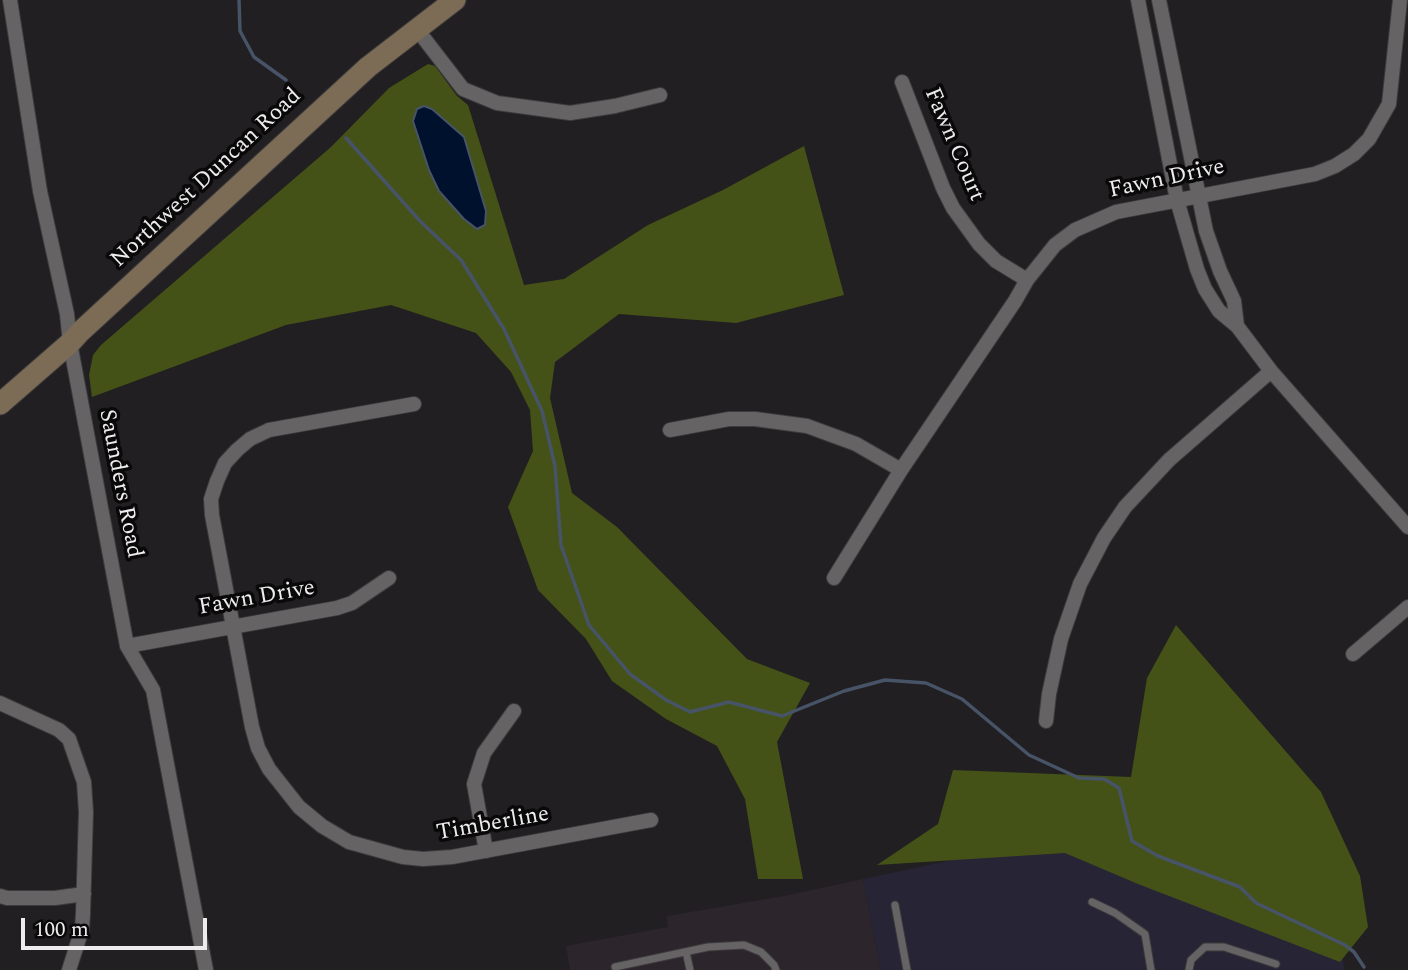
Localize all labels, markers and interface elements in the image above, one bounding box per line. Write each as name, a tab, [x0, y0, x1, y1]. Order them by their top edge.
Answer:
street label: Northwest Duncan Road	[106, 83, 308, 275]
street label: Fawn Court	[917, 84, 989, 206]
street label: Fawn Drive	[1107, 154, 1227, 206]
street label: Saunders Road	[91, 407, 147, 561]
street label: Fawn Drive	[197, 575, 317, 623]
street label: Timberline	[434, 802, 552, 848]
scale bar	[24, 904, 210, 948]
text: 100 m	[34, 914, 89, 946]

